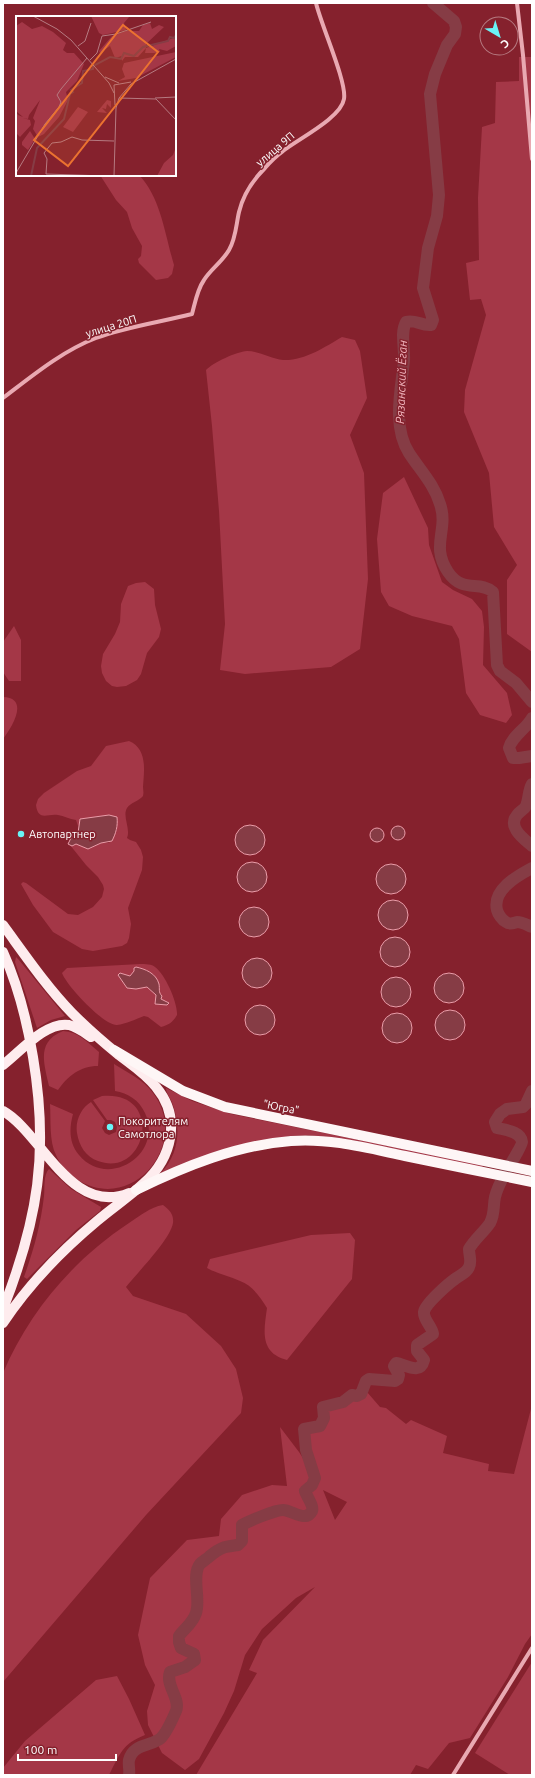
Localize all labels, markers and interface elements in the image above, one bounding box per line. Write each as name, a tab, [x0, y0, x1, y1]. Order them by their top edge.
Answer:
inset map	[16, 16, 176, 176]
north arrow	[479, 16, 519, 56]
text: С	[499, 37, 512, 51]
street label: улица 9П	[253, 129, 297, 169]
street label: улица 20П	[84, 313, 138, 339]
water label: Рязанский Ёган	[393, 340, 409, 424]
place label: Автопартнер	[29, 828, 96, 840]
marker: Автопартнер	[16, 829, 26, 839]
street label: "Югра"	[262, 1098, 300, 1116]
place label: Покорителям Самотлора	[118, 1115, 188, 1140]
marker: Покорителям Самотлора	[105, 1122, 115, 1132]
scale bar	[18, 1736, 116, 1762]
text: 100 m	[24, 1743, 57, 1756]

